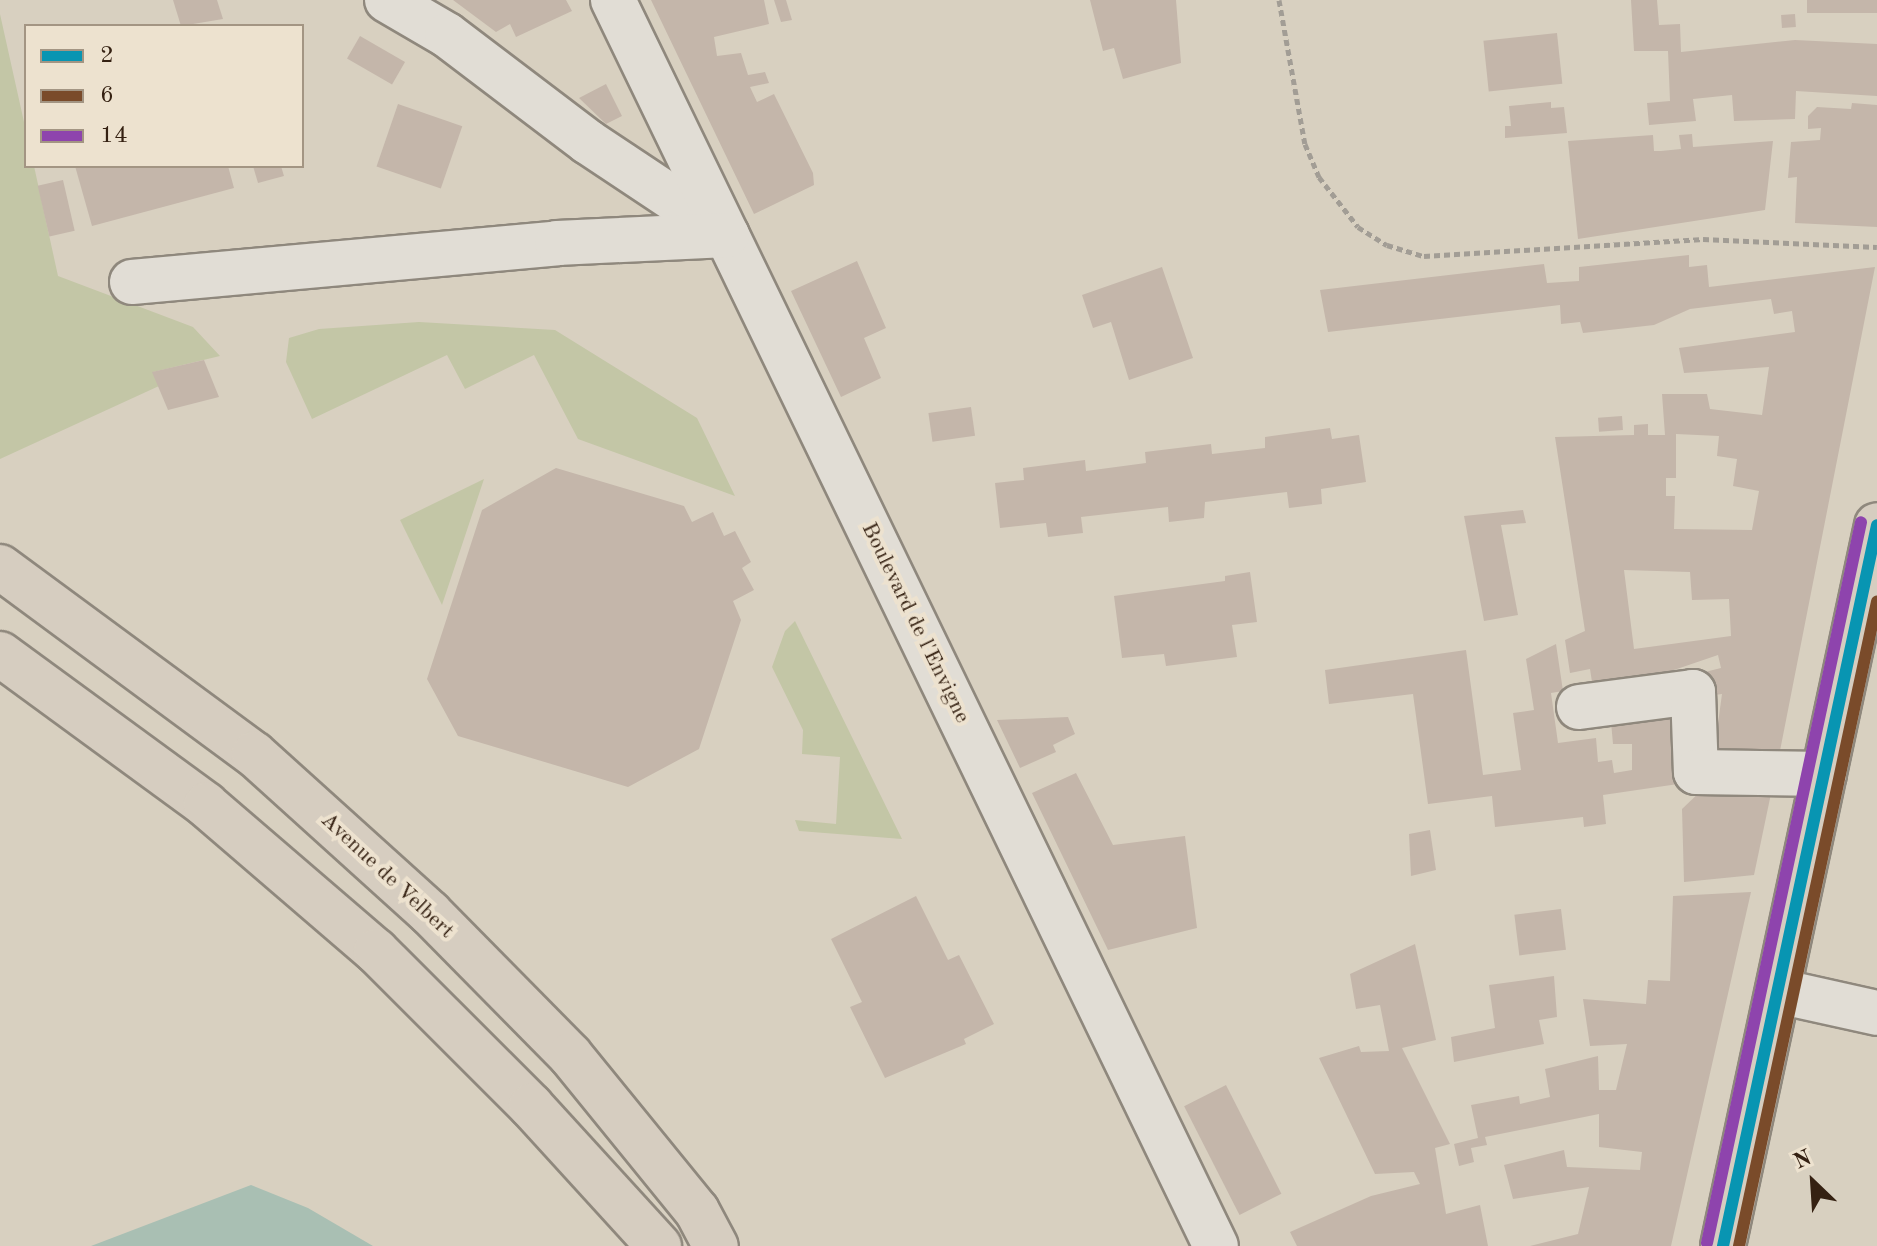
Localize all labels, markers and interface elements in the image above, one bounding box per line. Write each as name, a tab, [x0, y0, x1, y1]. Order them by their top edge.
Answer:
legend	[24, 24, 304, 168]
text: 2	[100, 44, 114, 68]
text: 6	[100, 84, 114, 108]
text: 14	[100, 124, 128, 148]
street label: Boulevard de l'Envigne	[855, 518, 975, 728]
street label: Avenue de Velbert	[315, 807, 459, 945]
north arrow	[1773, 1142, 1853, 1222]
text: N	[1791, 1147, 1815, 1174]

